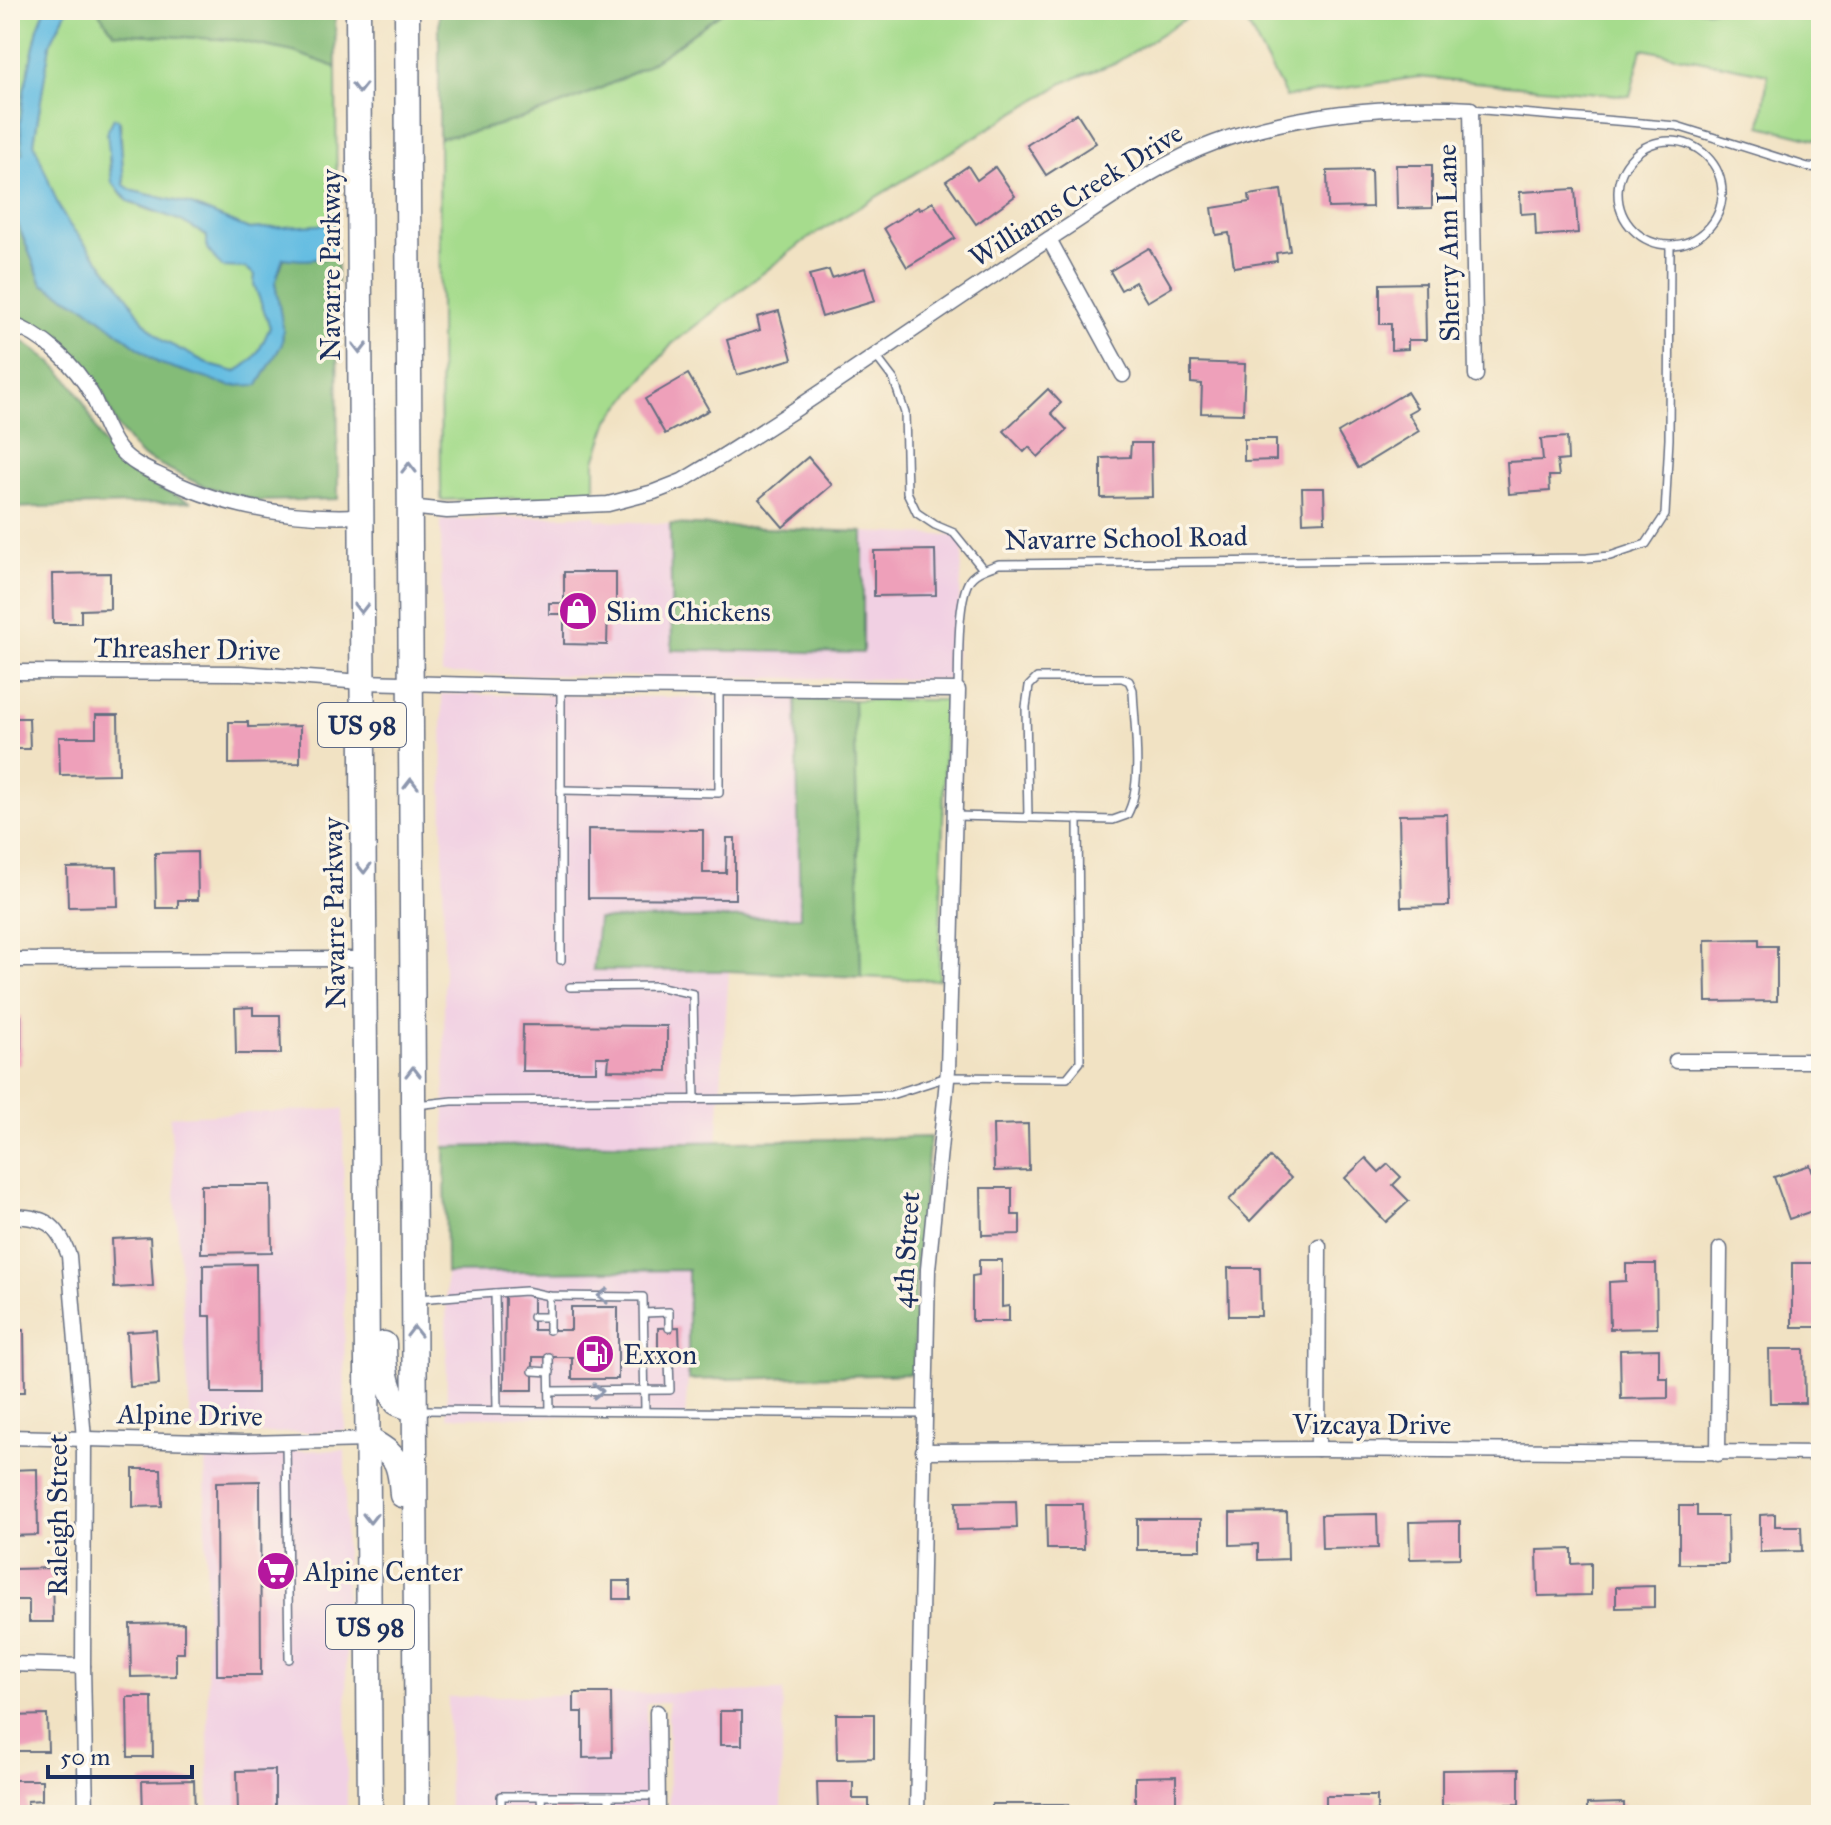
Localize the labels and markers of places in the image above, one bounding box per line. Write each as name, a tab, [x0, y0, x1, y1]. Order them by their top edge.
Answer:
shop icon: Slim Chickens	[557, 590, 599, 632]
place label: Slim Chickens	[606, 594, 771, 629]
fuel station icon: Exxon	[574, 1333, 616, 1375]
place label: Exxon	[623, 1337, 697, 1372]
supermarket icon: Alpine Center	[255, 1550, 297, 1592]
place label: Alpine Center	[303, 1554, 463, 1589]

